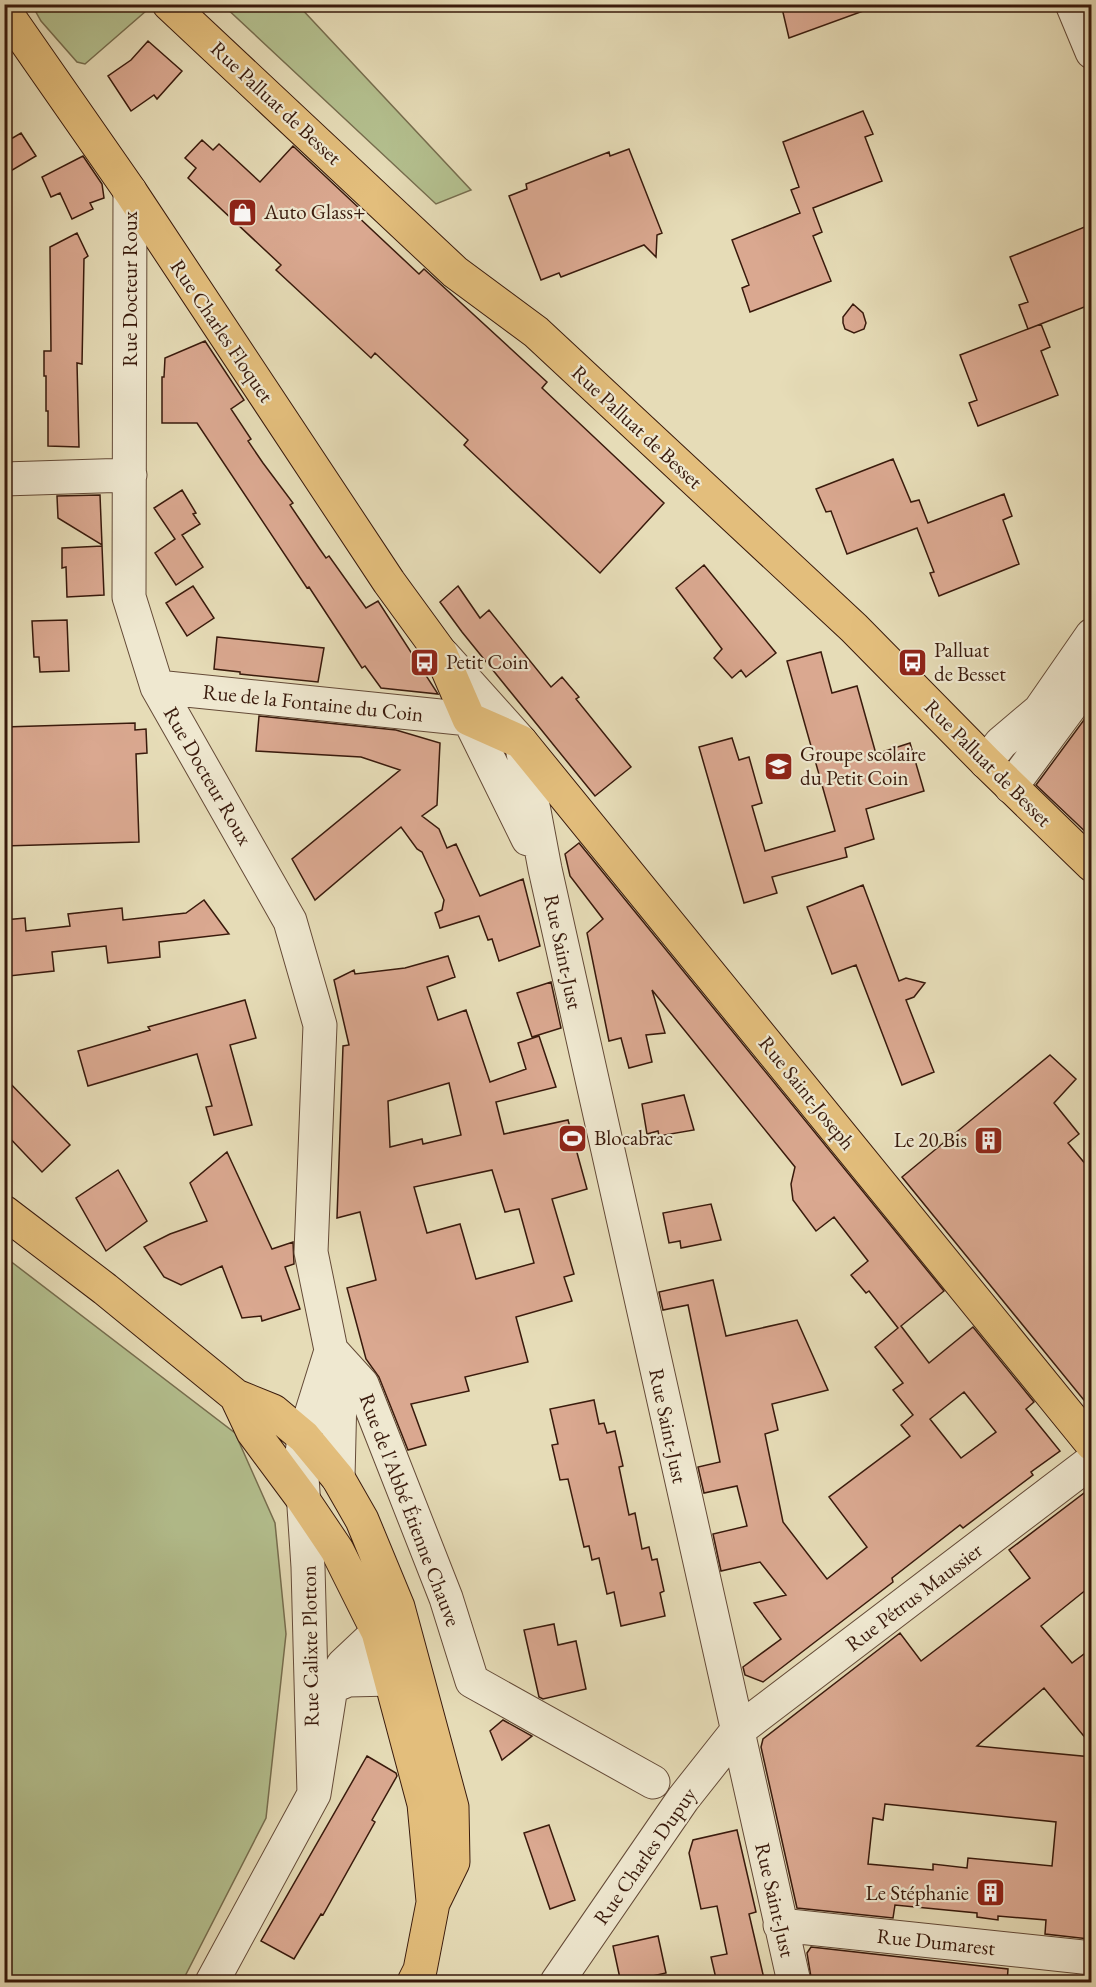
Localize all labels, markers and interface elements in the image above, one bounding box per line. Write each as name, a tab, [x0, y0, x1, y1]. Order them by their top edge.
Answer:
street label: Rue Palluat de Besset	[205, 35, 348, 171]
shop icon: Auto Glass+	[227, 196, 259, 228]
place label: Auto Glass+	[263, 198, 365, 225]
street label: Rue Docteur Roux	[116, 211, 143, 367]
street label: Rue Charles Floquet	[165, 254, 280, 408]
street label: Rue Palluat de Besset	[566, 359, 709, 495]
place label: Palluat de Besset	[934, 636, 1006, 687]
bus stop icon: Petit Coin	[409, 646, 441, 678]
bus stop icon: Palluat de Besset	[897, 646, 929, 678]
place label: Petit Coin	[446, 648, 529, 675]
street label: Rue de la Fontaine du Coin	[201, 677, 425, 728]
street label: Rue Palluat de Besset	[919, 693, 1058, 832]
street label: Rue Docteur Roux	[158, 702, 259, 850]
place label: Groupe scolaire du Petit Coin	[800, 740, 926, 791]
school or university icon: Groupe scolaire du Petit Coin	[763, 750, 795, 782]
street label: Rue Saint-Just	[538, 892, 589, 1012]
street label: Rue Saint-Joseph	[753, 1030, 862, 1155]
sports icon: Blocabrac	[557, 1122, 589, 1154]
place label: Blocabrac	[594, 1124, 673, 1151]
building icon: Le 20 Bis	[972, 1124, 1004, 1156]
place label: Le 20 Bis	[894, 1126, 967, 1153]
street label: Rue Saint-Just	[643, 1366, 694, 1486]
street label: Rue de l'Abbé Étienne Chauve	[354, 1390, 467, 1630]
street label: Rue Pétrus Maussier	[840, 1536, 988, 1657]
street label: Rue Calixte Plotton	[295, 1565, 324, 1727]
street label: Rue Charles Dupuy	[587, 1781, 703, 1930]
street label: Rue Saint-Just	[749, 1840, 802, 1960]
building icon: Le Stéphanie	[974, 1877, 1006, 1909]
place label: Le Stéphanie	[866, 1879, 969, 1906]
street label: Rue Dumarest	[876, 1922, 997, 1961]

